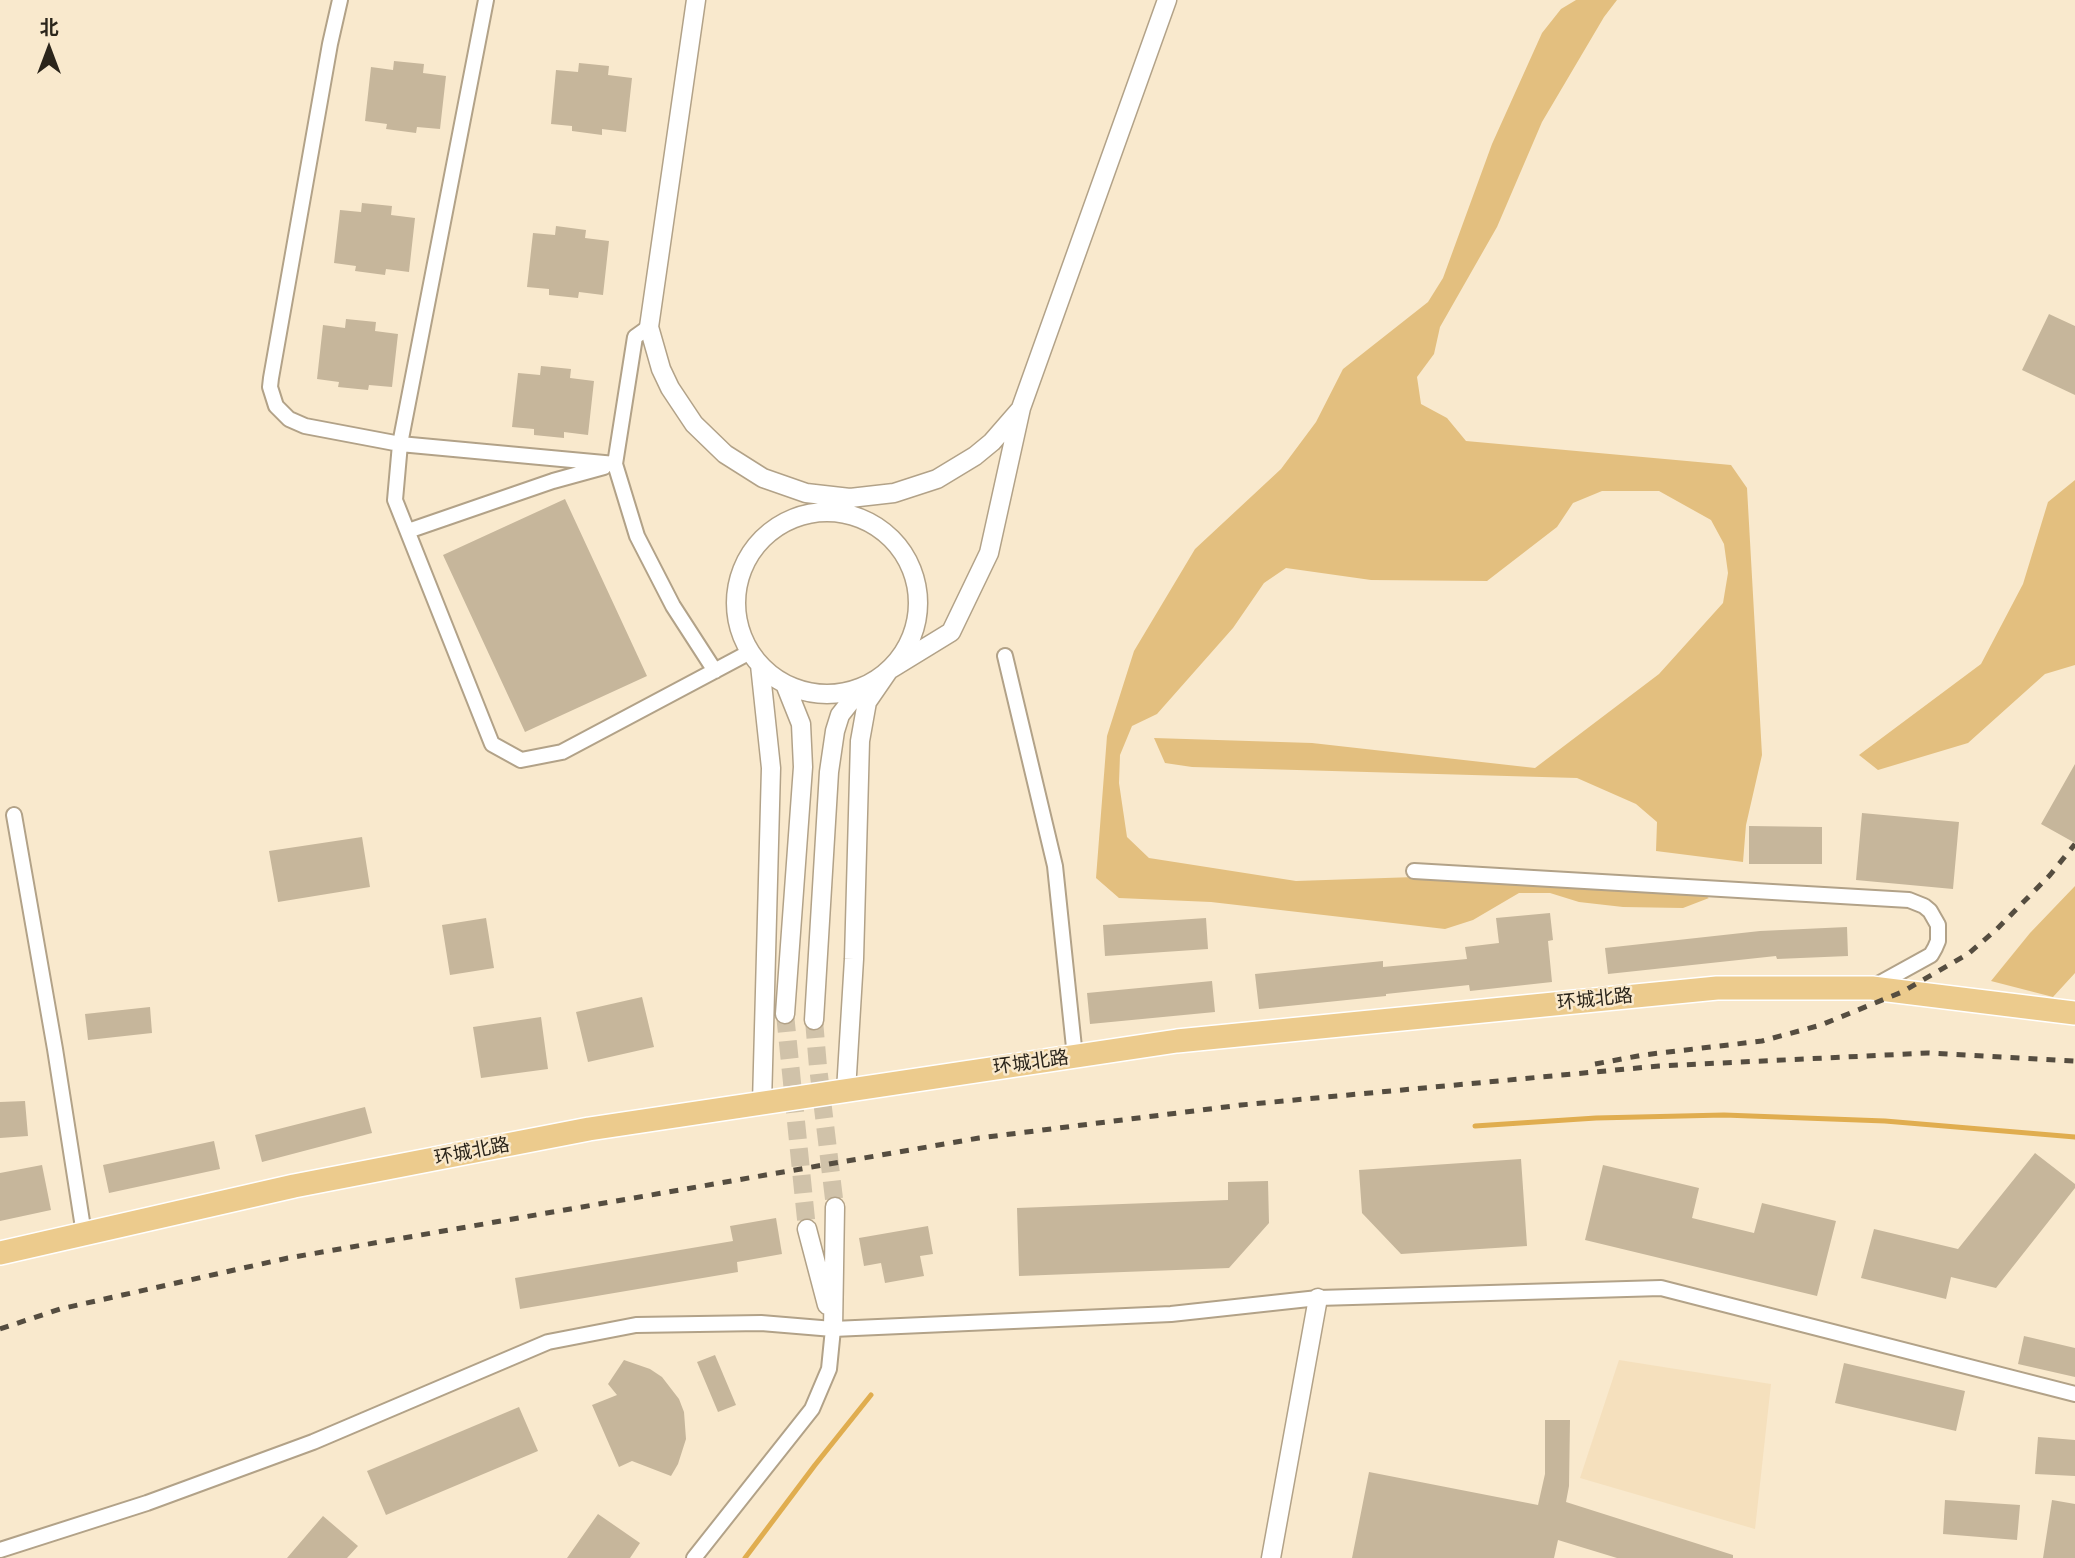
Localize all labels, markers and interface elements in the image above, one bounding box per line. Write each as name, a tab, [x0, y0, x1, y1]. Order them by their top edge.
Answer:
north arrow	[14, 14, 84, 84]
text: 北	[39, 16, 59, 39]
street label: 环城北路	[1556, 985, 1634, 1015]
street label: 环城北路	[992, 1046, 1070, 1080]
street label: 环城北路	[433, 1134, 511, 1170]

